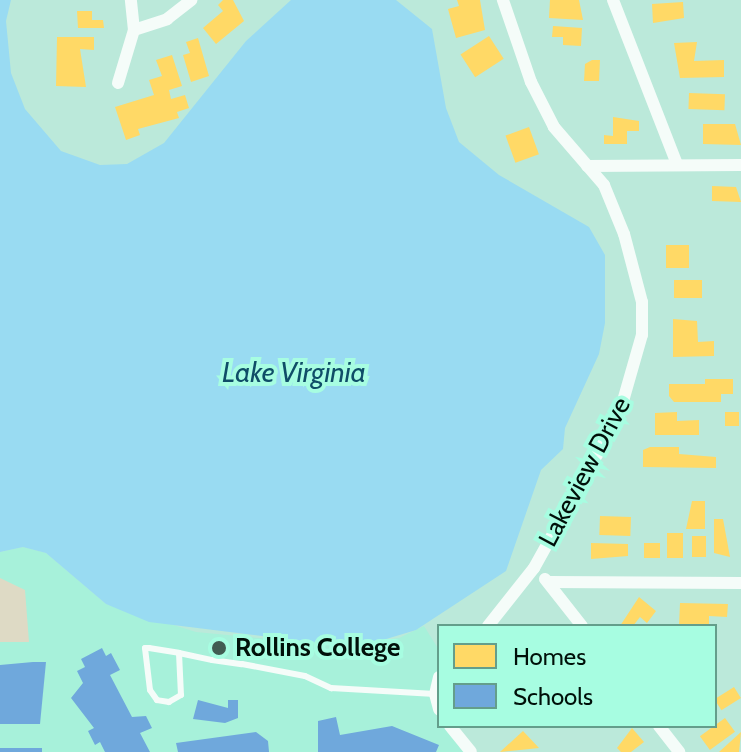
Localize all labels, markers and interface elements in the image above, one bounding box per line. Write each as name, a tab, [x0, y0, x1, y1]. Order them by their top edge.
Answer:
water label: Lake Virginia	[222, 355, 366, 389]
street label: Lakeview Drive	[533, 392, 637, 552]
legend	[437, 624, 717, 728]
place label: Rollins College	[235, 632, 400, 664]
marker: Rollins College	[210, 639, 228, 657]
text: Homes	[513, 642, 586, 671]
text: Schools	[513, 682, 593, 711]

